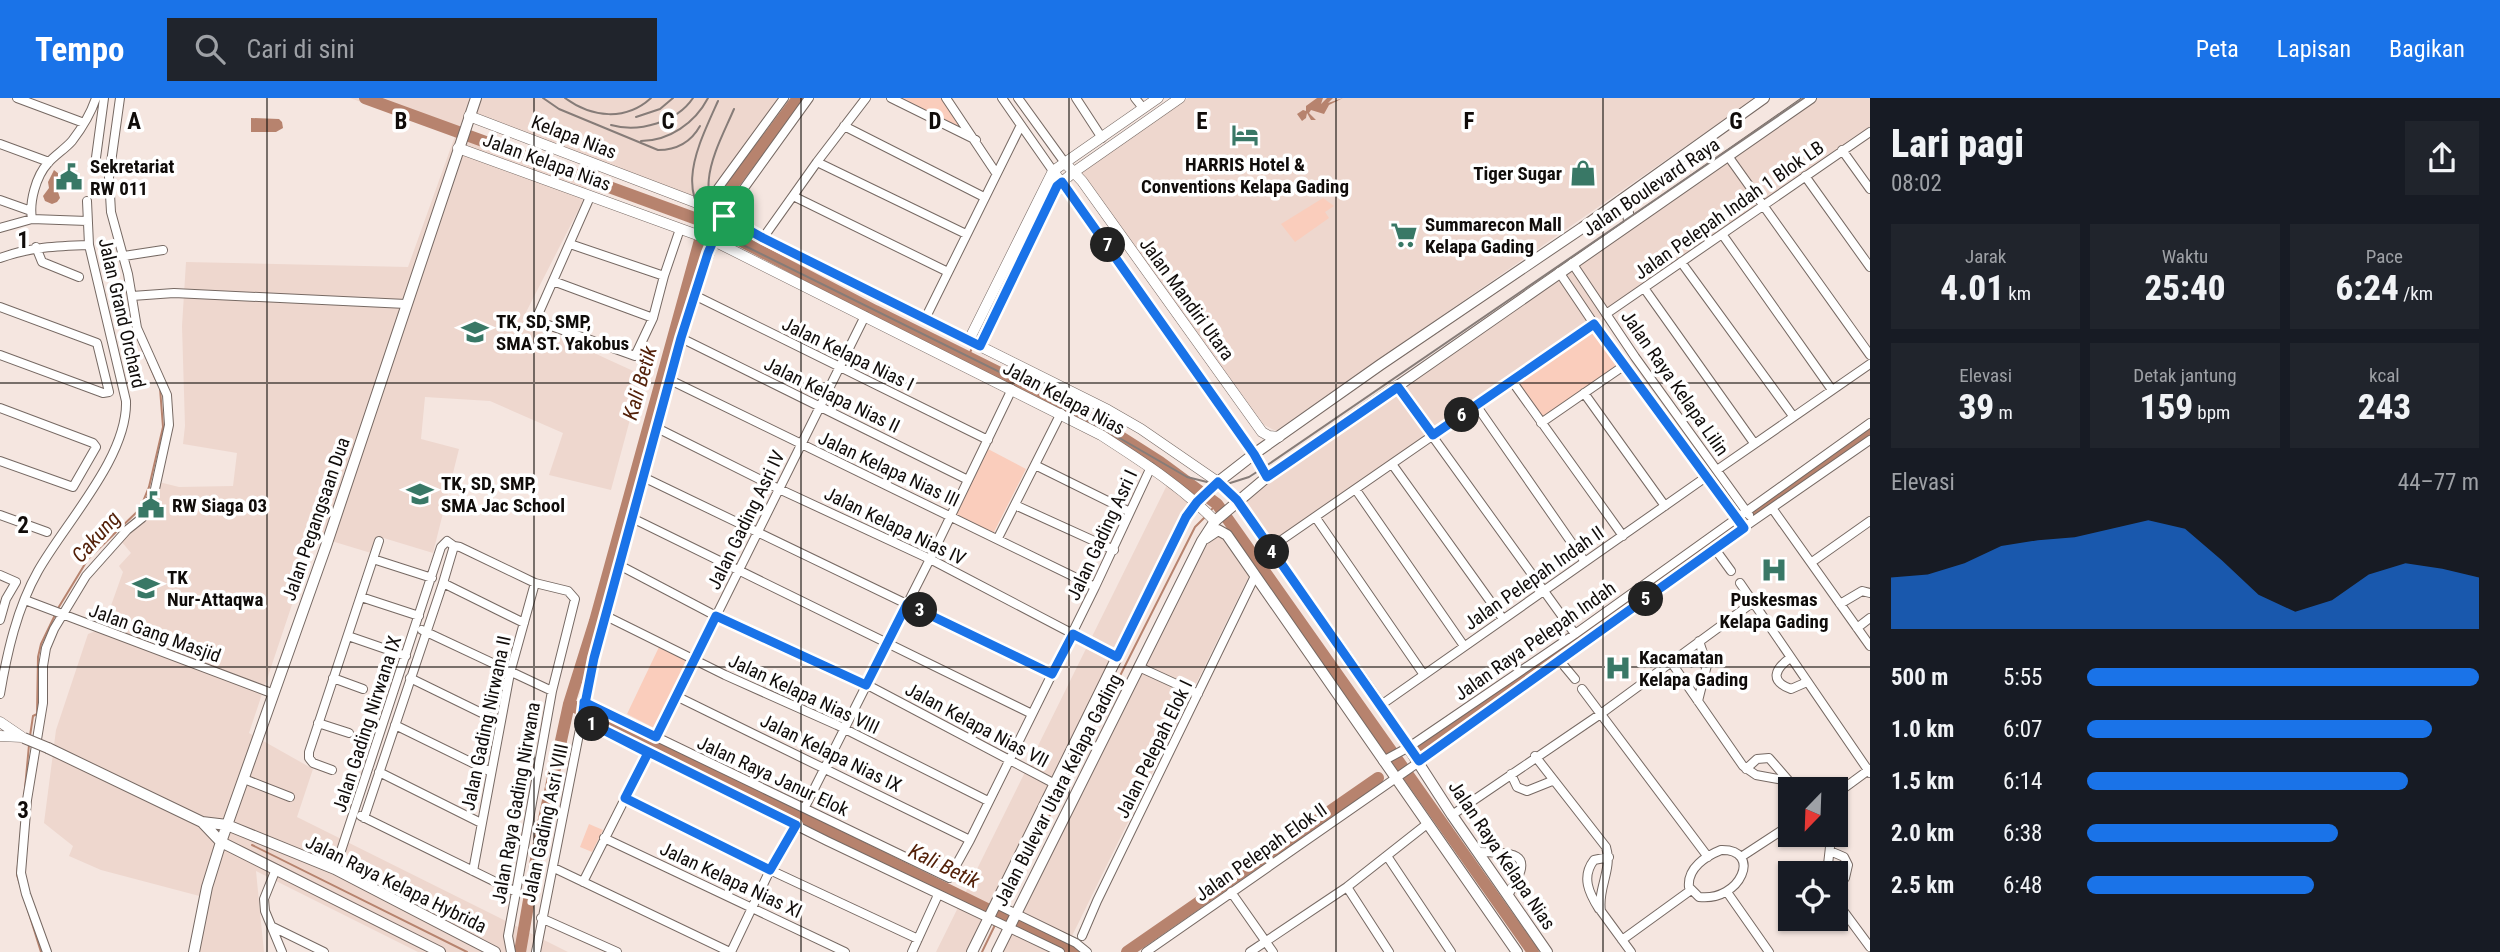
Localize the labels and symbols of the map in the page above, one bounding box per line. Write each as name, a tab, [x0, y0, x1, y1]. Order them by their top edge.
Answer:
text: A	[127, 108, 141, 135]
text: B	[395, 108, 407, 135]
text: C	[661, 108, 675, 135]
text: D	[929, 108, 942, 135]
text: E	[1196, 108, 1208, 135]
text: F	[1464, 108, 1475, 135]
text: G	[1729, 108, 1743, 135]
street label: Kelapa Nias	[528, 110, 620, 164]
hotel icon: HARRIS Hotel & Conventions Kelapa Gading	[1230, 120, 1260, 150]
street label: Jalan Kelapa Nias	[480, 128, 614, 196]
street label: Jalan Boulevard Raya	[1578, 133, 1724, 241]
street label: Jalan Pelepah Indah 1 Blok LB	[1630, 136, 1828, 284]
place label: HARRIS Hotel & Conventions Kelapa Gading	[1141, 153, 1349, 198]
place label: Sekretariat RW 011	[90, 155, 174, 200]
shop icon: Tiger Sugar	[1568, 158, 1598, 188]
public building icon: Sekretariat RW 011	[54, 162, 84, 192]
place label: Tiger Sugar	[1473, 162, 1562, 185]
pin	[694, 186, 754, 246]
place label: Summarecon Mall Kelapa Gading	[1425, 213, 1562, 258]
supermarket icon: Summarecon Mall Kelapa Gading	[1389, 220, 1419, 250]
text: 1	[17, 227, 29, 254]
pin: 7	[1090, 228, 1126, 262]
street label: Jalan Mandiri Utara	[1135, 233, 1239, 365]
street label: Jalan Grand Orchard	[94, 236, 150, 390]
street label: Jalan Raya Kelapa Lilin	[1616, 306, 1734, 460]
place label: TK, SD, SMP, SMA ST. Yakobus	[496, 310, 629, 355]
street label: Jalan Kelapa Nias I	[778, 312, 918, 396]
school or university icon: TK, SD, SMP, SMA ST. Yakobus	[460, 317, 490, 347]
water label: Kali Betik	[618, 343, 662, 423]
street label: Jalan Kelapa Nias II	[760, 352, 904, 438]
street label: Jalan Kelapa Nias	[999, 356, 1129, 440]
pin: 6	[1444, 398, 1480, 432]
street label: Jalan Kelapa Nias III	[815, 426, 963, 512]
street label: Jalan Pegangsaan Dua	[277, 434, 355, 604]
street label: Jalan Gading Asri IV	[702, 446, 790, 593]
street label: Jalan Gading Asri I	[1062, 466, 1142, 604]
place label: TK, SD, SMP, SMA Jac School	[441, 472, 565, 517]
school or university icon: TK, SD, SMP, SMA Jac School	[405, 479, 435, 509]
street label: Jalan Kelapa Nias IV	[821, 482, 970, 570]
public building icon: RW Siaga 03	[136, 490, 166, 520]
place label: RW Siaga 03	[172, 494, 267, 517]
water label: Cakung	[67, 507, 125, 567]
text: 2	[17, 512, 29, 539]
street label: Jalan Pelepah Indah II	[1460, 521, 1608, 635]
pin: 4	[1254, 534, 1290, 570]
hospital icon: Puskesmas Kelapa Gading	[1759, 555, 1789, 585]
place label: TK Nur-Attaqwa	[167, 566, 263, 611]
school or university icon: TK Nur-Attaqwa	[131, 573, 161, 603]
street label: Jalan Raya Pelepah Indah	[1450, 577, 1620, 705]
pin: 5	[1628, 582, 1664, 616]
place label: Puskesmas Kelapa Gading	[1719, 588, 1829, 633]
pin: 3	[902, 592, 937, 628]
street label: Jalan Gang Masjid	[86, 598, 224, 668]
street label: Jalan Gading Nirwana IX	[328, 633, 406, 815]
street label: Jalan Gading Nirwana II	[456, 634, 516, 812]
place label: Kacamatan Kelapa Gading	[1639, 646, 1748, 691]
street label: Jalan Kelapa Nias VIII	[725, 649, 883, 739]
hospital icon: Kacamatan Kelapa Gading	[1603, 653, 1633, 683]
street label: Jalan Bulevar Utara Kelapa Gading	[989, 670, 1127, 910]
street label: Jalan Pelepah Elok I	[1111, 676, 1197, 822]
street label: Jalan Kelapa Nias VII	[901, 678, 1053, 772]
street label: Jalan Raya Gading Nirwana	[487, 700, 545, 906]
pin: 1	[574, 706, 610, 742]
street label: Jalan Kelapa Nias IX	[757, 709, 905, 797]
street label: Jalan Raya Janur Elok	[694, 731, 853, 821]
street label: Jalan Gading Asri VIII	[517, 742, 573, 904]
street label: Jalan Raya Kelapa Nias	[1444, 776, 1560, 934]
north arrow	[1778, 777, 1848, 847]
text: 3	[17, 797, 29, 824]
street label: Jalan Pelepah Elok II	[1191, 798, 1331, 906]
street label: Jalan Raya Kelapa Hybrida	[302, 830, 490, 938]
street label: Jalan Kelapa Nias XI	[656, 837, 806, 923]
water label: Kali Betik	[905, 839, 984, 894]

